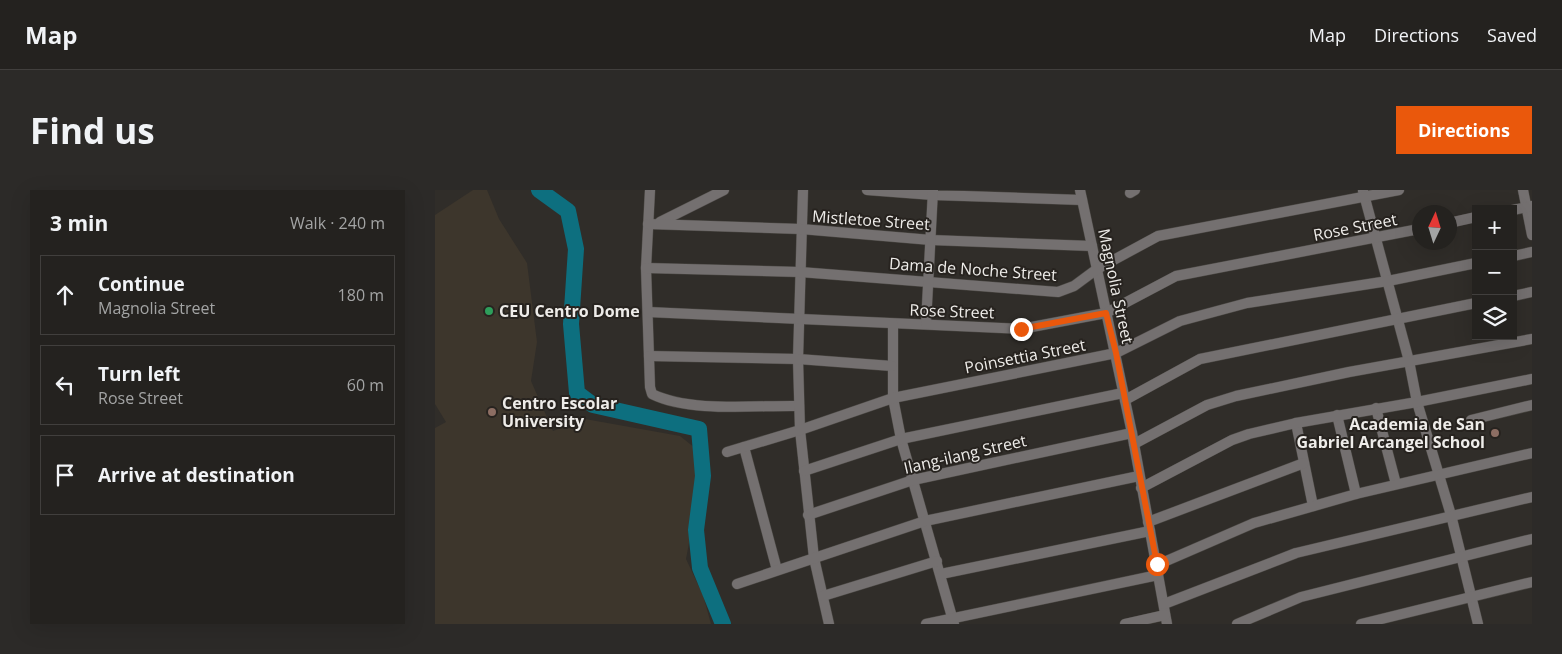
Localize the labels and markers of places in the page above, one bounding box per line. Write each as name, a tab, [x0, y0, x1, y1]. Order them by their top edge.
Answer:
place label: CEU Centro Dome	[499, 300, 640, 322]
marker: CEU Centro Dome	[483, 305, 495, 317]
place label: Centro Escolar University	[502, 392, 617, 432]
marker: Centro Escolar University	[486, 406, 498, 418]
place label: Academia de San Gabriel Arcangel School	[1296, 413, 1485, 453]
marker: Academia de San Gabriel Arcangel School	[1489, 427, 1501, 439]

